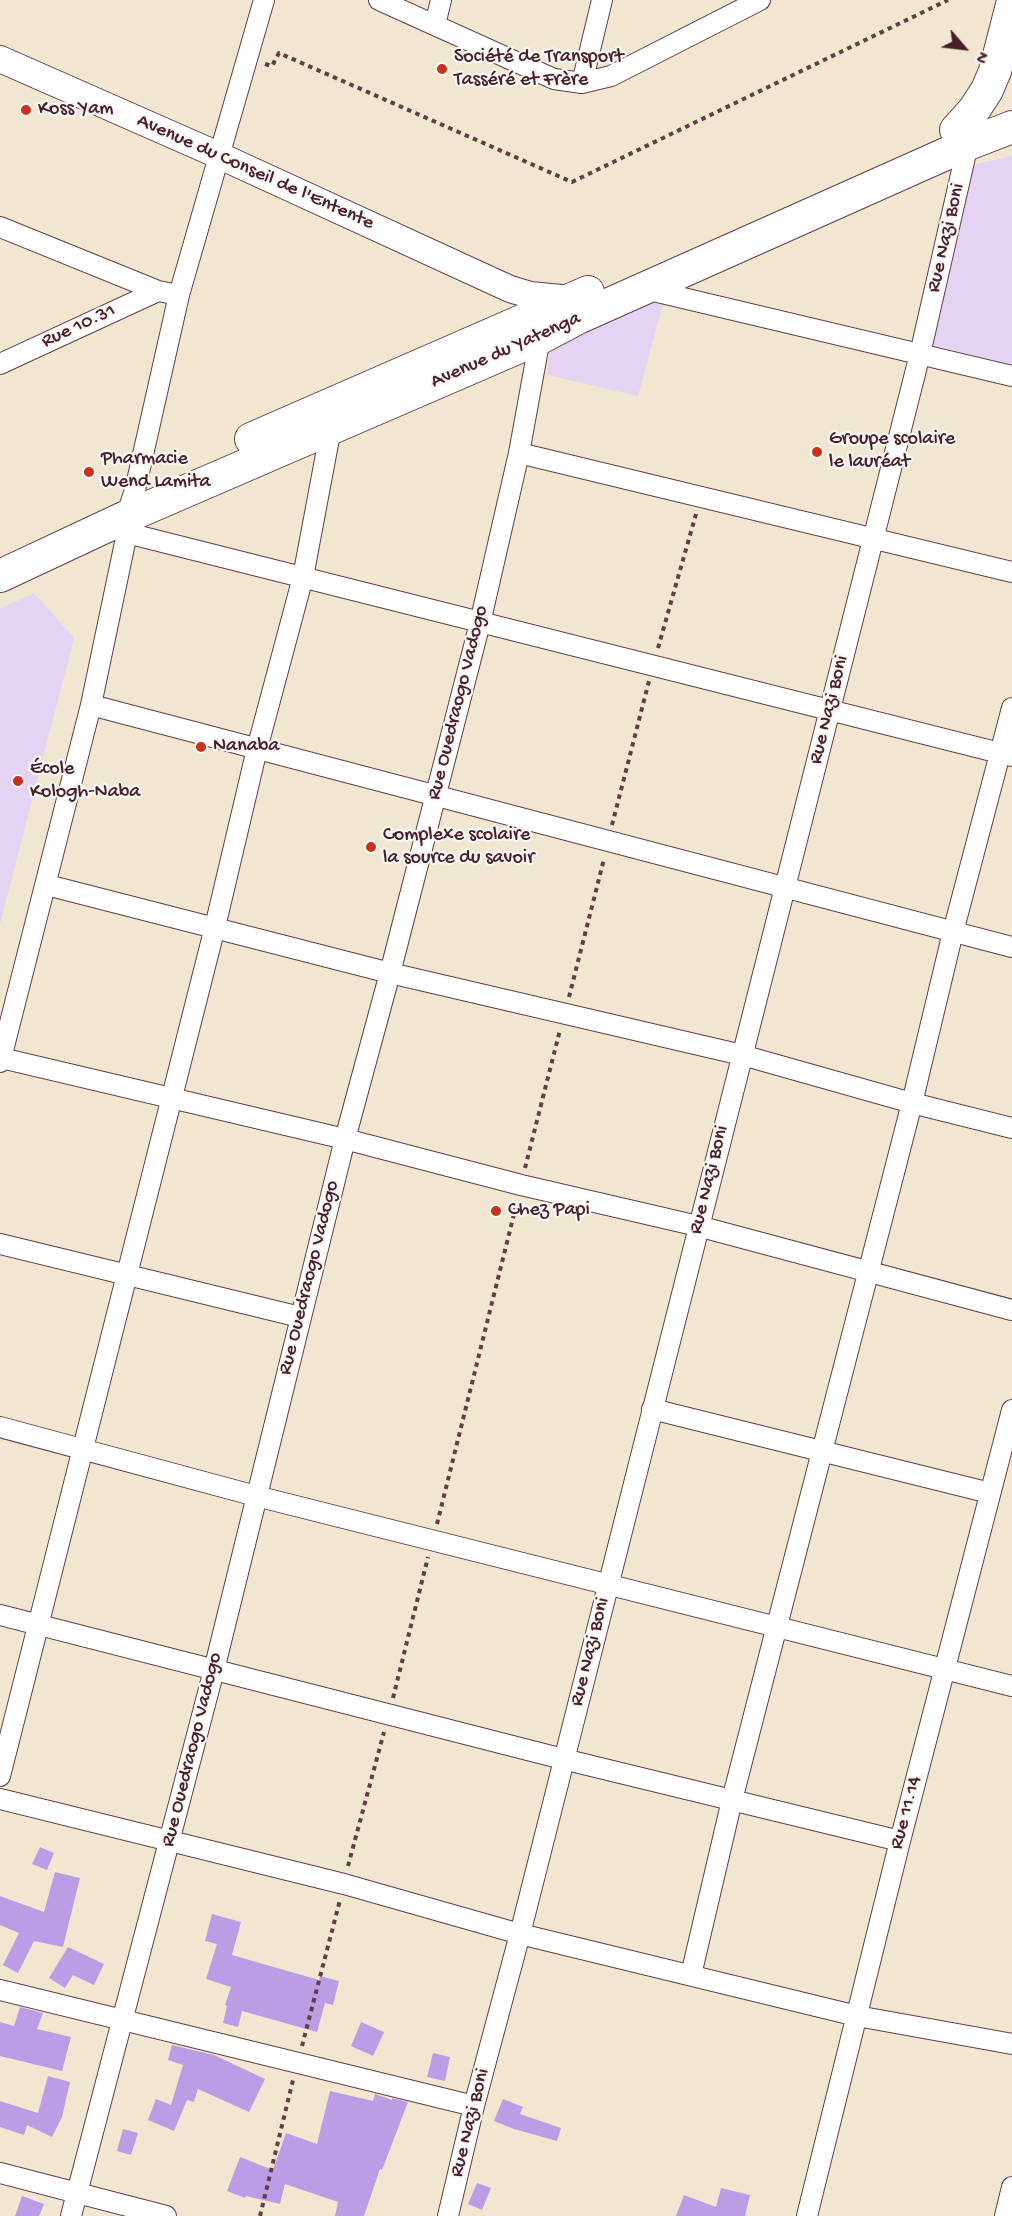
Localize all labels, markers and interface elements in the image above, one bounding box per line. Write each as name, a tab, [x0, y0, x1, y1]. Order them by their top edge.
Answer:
north arrow	[934, 18, 994, 78]
place label: Société de Transport Tasséré et Frère	[454, 46, 623, 93]
text: N	[969, 48, 991, 66]
marker: Société de Transport Tasséré et Frère	[435, 62, 449, 76]
place label: Koss Yam	[38, 98, 113, 122]
marker: Koss Yam	[19, 103, 33, 117]
street label: Avenue du Conseil de l'Entente	[133, 110, 377, 236]
street label: Rue Nazi Boni	[923, 181, 971, 295]
street label: Rue 10.31	[38, 299, 120, 355]
street label: Avenue du Yatenga	[427, 307, 585, 395]
place label: Groupe scolaire le lauréat	[829, 428, 955, 475]
marker: Groupe scolaire le lauréat	[810, 445, 824, 459]
place label: Pharmacie Wend Lamita	[101, 448, 211, 495]
marker: Pharmacie Wend Lamita	[82, 465, 96, 479]
street label: Rue Ouedraogo Vadogo	[423, 603, 495, 803]
street label: Rue Nazi Boni	[805, 653, 855, 767]
place label: Nanaba	[213, 735, 279, 759]
marker: Nanaba	[194, 740, 208, 754]
place label: École Kologh-Naba	[30, 758, 140, 805]
marker: École Kologh-Naba	[11, 774, 25, 788]
place label: Complexe scolaire la source du savoir	[383, 824, 534, 871]
marker: Complexe scolaire la source du savoir	[364, 840, 378, 854]
street label: Rue Nazi Boni	[685, 1123, 735, 1237]
street label: Rue Ouedraogo Vadogo	[274, 1178, 346, 1378]
place label: Chez Papi	[508, 1199, 590, 1223]
marker: Chez Papi	[489, 1204, 503, 1218]
street label: Rue Nazi Boni	[566, 1595, 616, 1709]
street label: Rue Ouedraogo Vadogo	[157, 1650, 229, 1850]
street label: Rue 11.14	[886, 1774, 928, 1852]
street label: Rue Nazi Boni	[446, 2066, 496, 2180]

